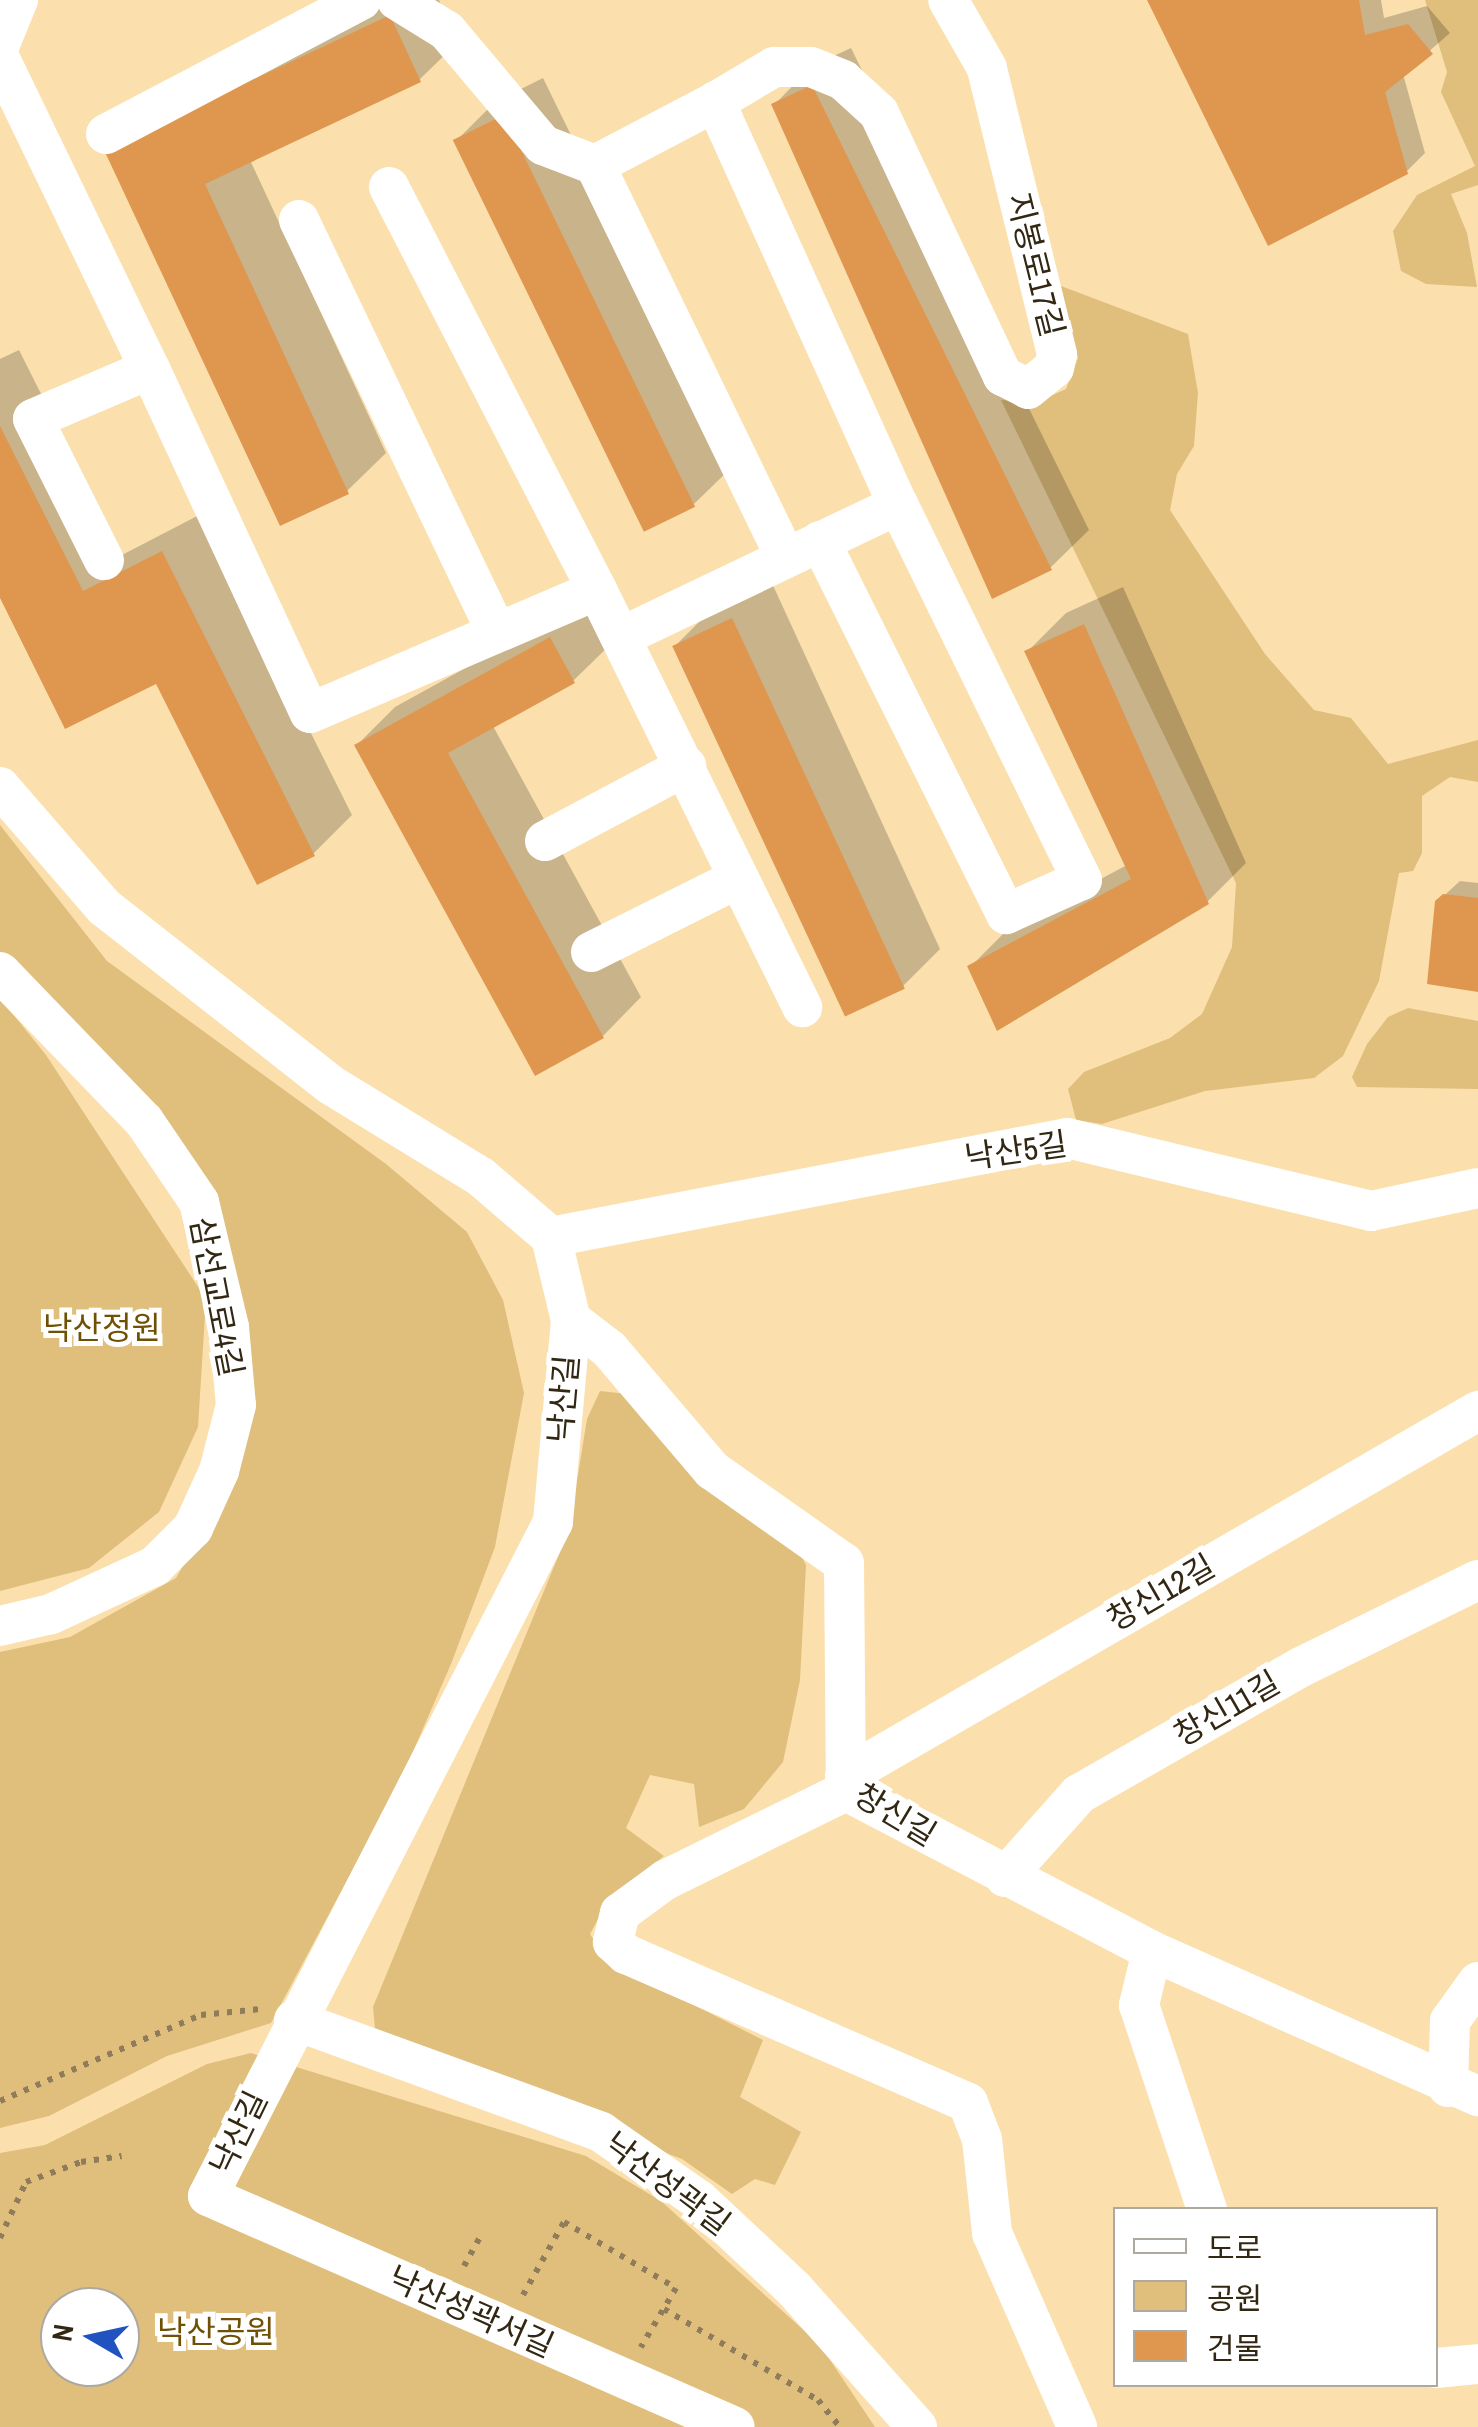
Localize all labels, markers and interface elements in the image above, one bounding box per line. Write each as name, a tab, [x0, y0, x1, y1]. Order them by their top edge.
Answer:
street label: 지봉로17길	[999, 189, 1071, 341]
street label: 낙산5길	[962, 1125, 1070, 1177]
street label: 삼선교로4길	[182, 1214, 250, 1380]
park label: 낙산정원	[43, 1309, 161, 1347]
street label: 낙산길	[541, 1353, 587, 1445]
street label: 창신12길	[1101, 1547, 1221, 1639]
street label: 창신11길	[1167, 1663, 1287, 1755]
street label: 창신길	[847, 1776, 943, 1854]
street label: 낙산길	[202, 2085, 276, 2181]
street label: 낙산성곽길	[597, 2124, 737, 2244]
legend	[1113, 2207, 1438, 2387]
text: 도로	[1207, 2228, 1262, 2268]
street label: 낙산성곽서길	[383, 2259, 559, 2365]
text: 공원	[1207, 2278, 1262, 2318]
north arrow	[40, 2287, 140, 2387]
park label: 낙산공원	[157, 2313, 275, 2351]
text: N	[42, 2321, 82, 2344]
text: 건물	[1207, 2328, 1262, 2368]

